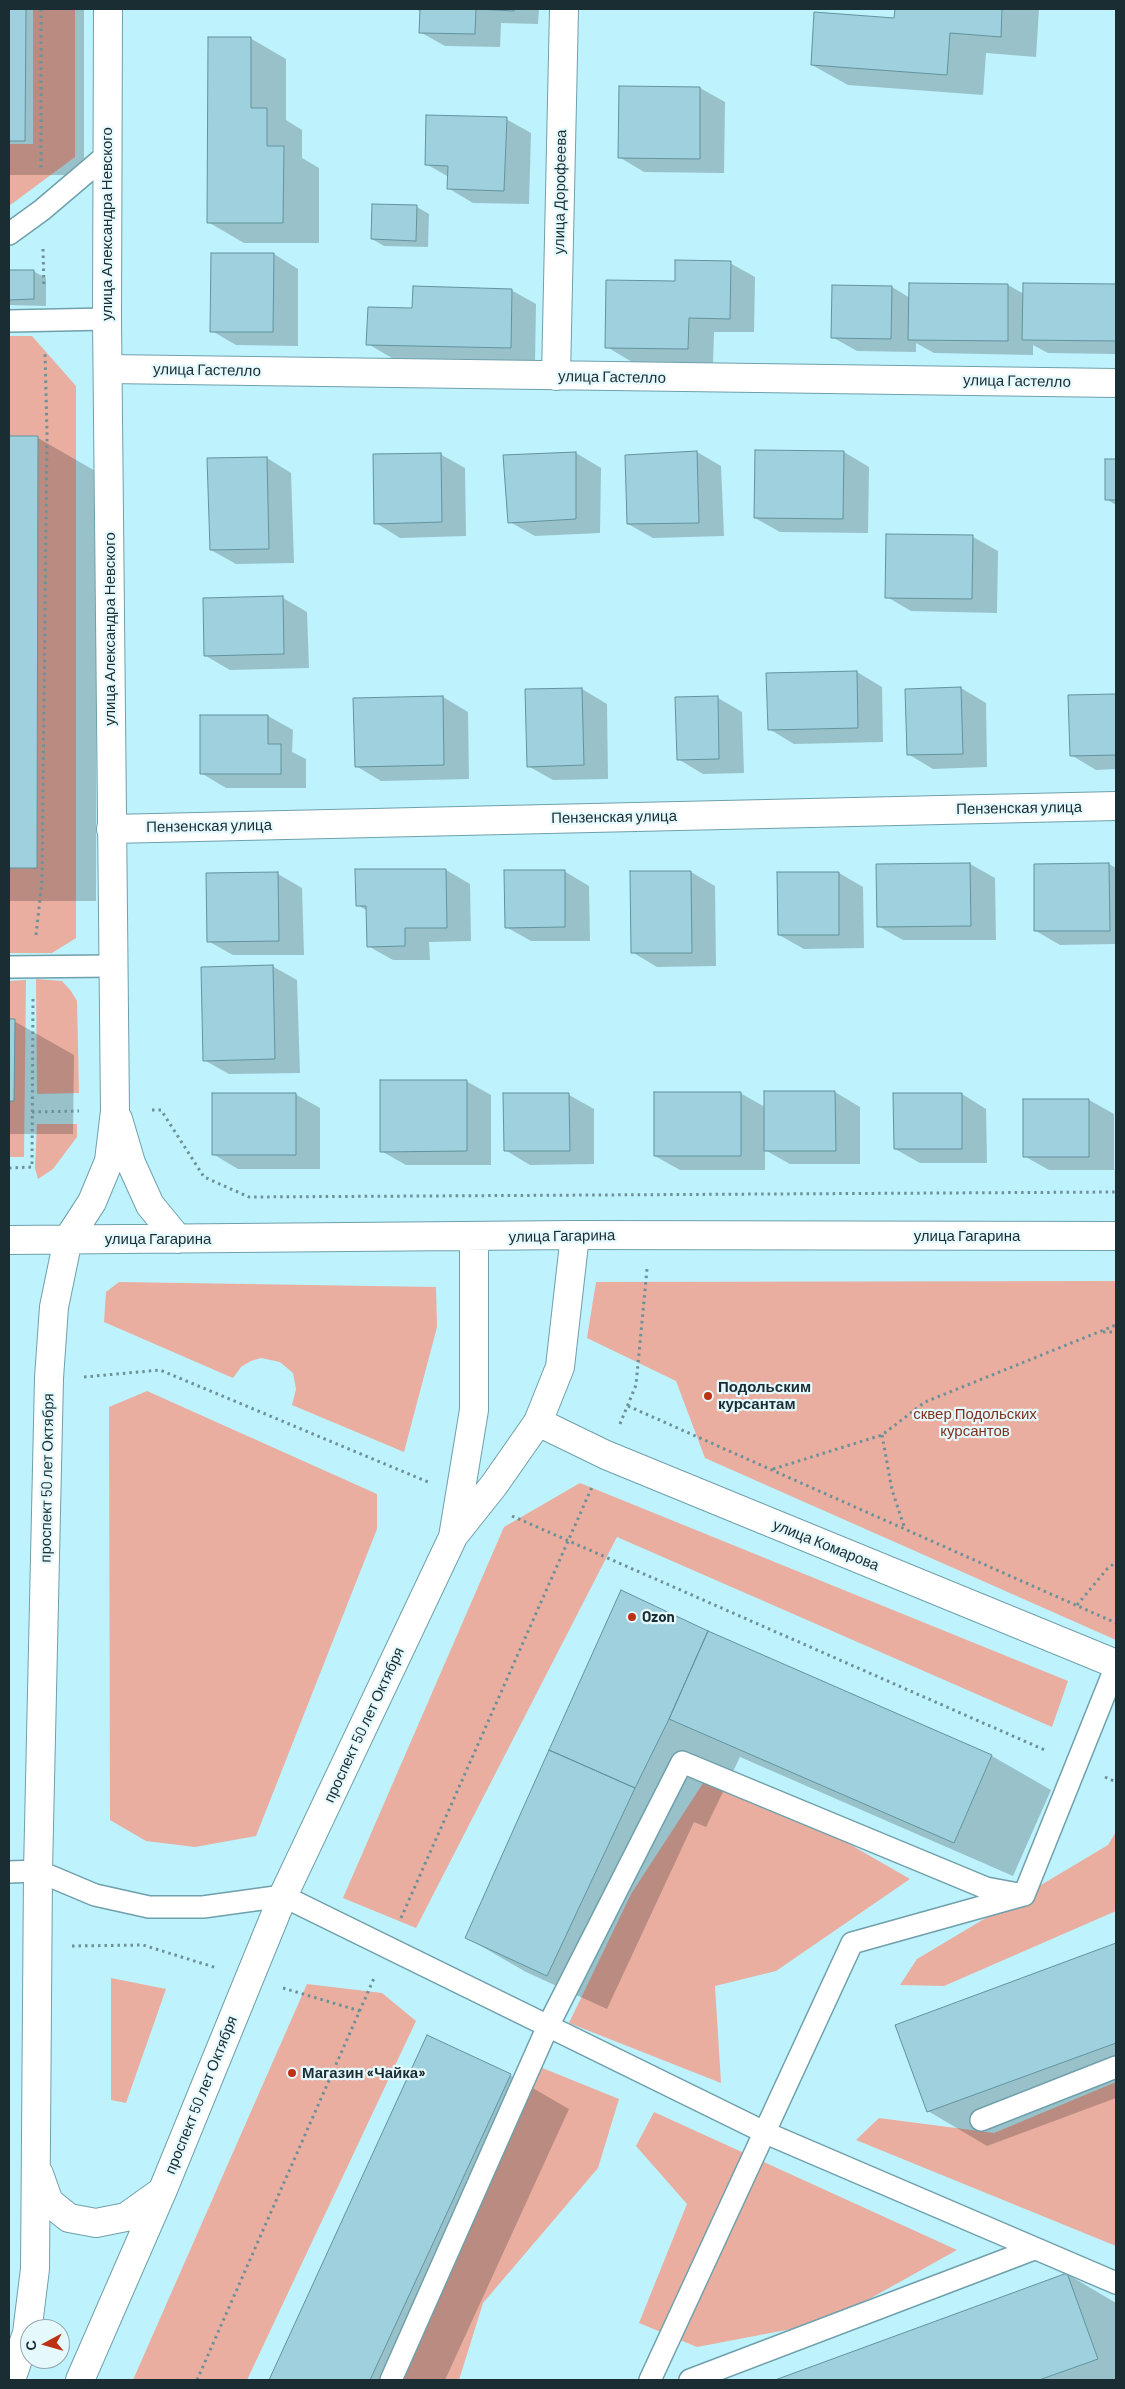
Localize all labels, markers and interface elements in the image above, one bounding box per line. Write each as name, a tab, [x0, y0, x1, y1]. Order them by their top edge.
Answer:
street label: улица Александра Невского	[98, 127, 116, 321]
street label: улица Дорофеева	[550, 129, 570, 255]
street label: улица Гастелло	[153, 360, 261, 380]
street label: улица Гастелло	[558, 367, 666, 387]
street label: улица Гастелло	[963, 371, 1071, 391]
street label: улица Александра Невского	[101, 532, 119, 726]
street label: Пензенская улица	[956, 798, 1082, 818]
street label: Пензенская улица	[551, 807, 677, 827]
street label: Пензенская улица	[146, 816, 272, 836]
street label: улица Гагарина	[509, 1226, 615, 1246]
street label: улица Гагарина	[914, 1227, 1020, 1245]
street label: улица Гагарина	[105, 1230, 211, 1248]
place label: Подольским курсантам	[718, 1378, 811, 1413]
marker: Подольским курсантам	[702, 1390, 714, 1402]
street label: проспект 50 лет Октября	[37, 1393, 57, 1563]
park label: сквер Подольских курсантов	[913, 1405, 1037, 1440]
street label: улица Комарова	[770, 1516, 882, 1574]
place label: Ozon	[642, 1608, 675, 1626]
marker: Ozon	[626, 1611, 638, 1623]
street label: проспект 50 лет Октября	[320, 1644, 408, 1806]
street label: проспект 50 лет Октября	[161, 2013, 241, 2177]
place label: Магазин «Чайка»	[302, 2064, 426, 2082]
marker: Магазин «Чайка»	[286, 2067, 298, 2079]
north arrow	[20, 2319, 70, 2369]
text: С	[22, 2340, 40, 2351]

